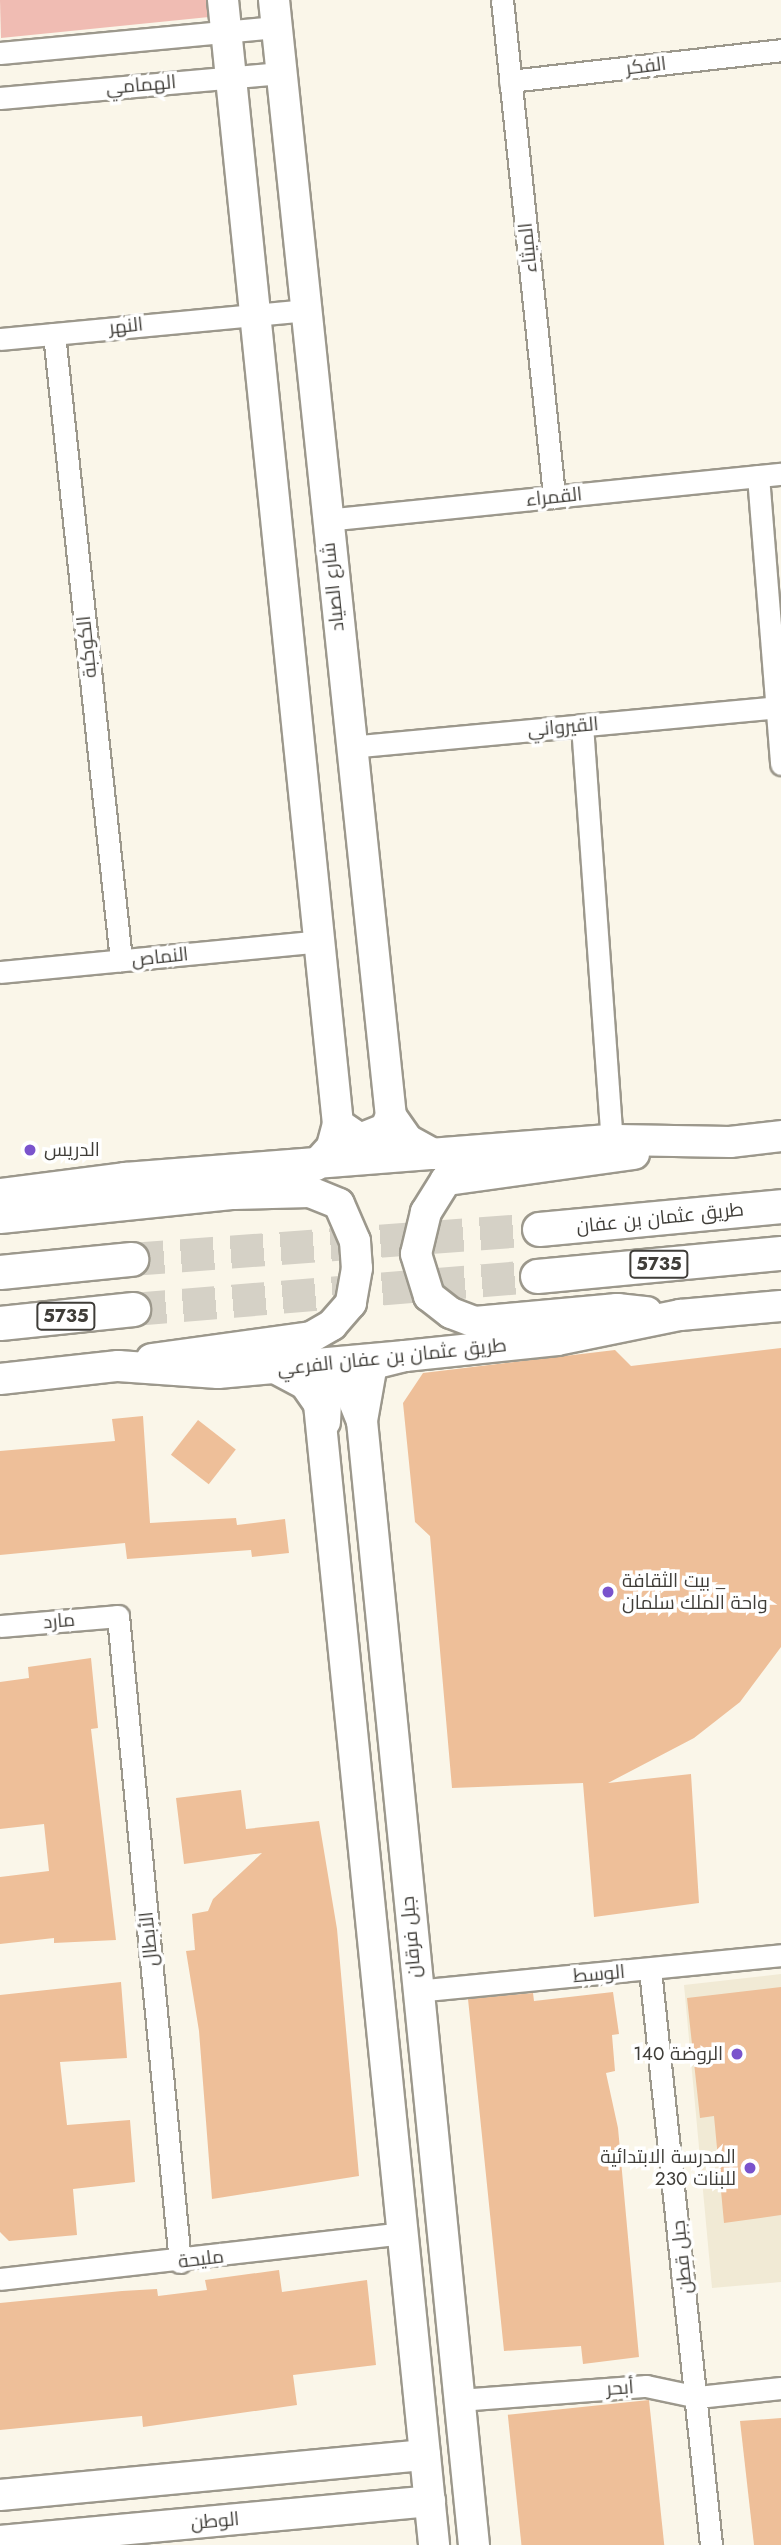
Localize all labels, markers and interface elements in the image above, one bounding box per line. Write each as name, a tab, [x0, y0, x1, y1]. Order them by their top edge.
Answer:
street label: الفكر	[624, 52, 668, 80]
street label: الهمامي	[105, 71, 177, 99]
street label: الميثاء	[514, 222, 542, 274]
street label: النهر	[108, 313, 144, 339]
street label: القمراء	[525, 483, 583, 511]
street label: شارع الصياد	[317, 541, 349, 633]
street label: الكوكبة	[72, 615, 102, 679]
street label: القيرواني	[527, 713, 599, 741]
street label: النماص	[130, 943, 190, 971]
place label: الدريس	[44, 1139, 100, 1161]
marker: الدريس	[22, 1142, 38, 1158]
street label: طريق عثمان بن عفان	[575, 1198, 745, 1238]
road number: 5735	[629, 1250, 689, 1279]
road number: 5735	[36, 1302, 96, 1330]
street label: طريق عثمان بن عفان الفرعي	[276, 1334, 508, 1380]
place label: بيت الثقافة _ واحة الملك سلمان	[622, 1570, 768, 1614]
marker: بيت الثقافة _ واحة الملك سلمان	[600, 1584, 616, 1600]
street label: مارد	[42, 1608, 76, 1634]
street label: جبل فرقان	[396, 1895, 426, 1979]
street label: الأبطال	[135, 1911, 163, 1967]
street label: الوسط	[572, 1960, 626, 1988]
place label: الروضة 140	[633, 2043, 723, 2065]
marker: الروضة 140	[729, 2046, 745, 2062]
place label: المدرسة الابتدائية 230 للبنات	[600, 2146, 736, 2190]
marker: المدرسة الابتدائية 230 للبنات	[742, 2160, 758, 2176]
street label: جبل قطن	[667, 2219, 697, 2295]
street label: مليحة	[177, 2245, 225, 2273]
street label: أبحر	[606, 2376, 634, 2400]
street label: الوطن	[190, 2508, 240, 2534]

